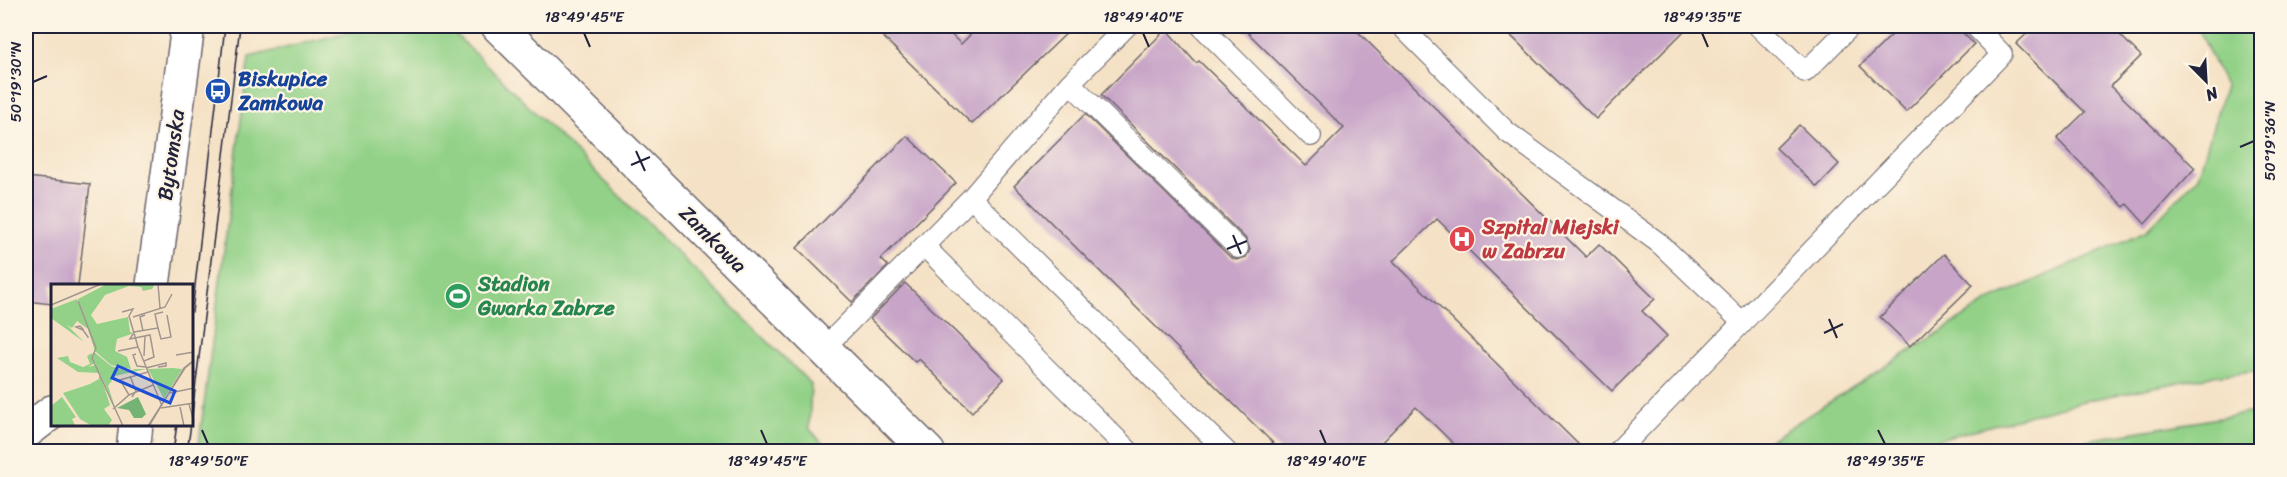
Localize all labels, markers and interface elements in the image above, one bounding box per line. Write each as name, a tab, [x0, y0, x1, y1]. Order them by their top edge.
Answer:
text: 18°49'45"E	[544, 4, 625, 30]
text: 18°49'40"E	[1103, 4, 1184, 30]
text: 18°49'35"E	[1663, 4, 1743, 30]
text: 50°19'30"N	[3, 41, 29, 122]
north arrow	[2176, 51, 2236, 111]
place label: Biskupice Zamkowa	[237, 60, 327, 122]
bus stop icon: Biskupice Zamkowa	[203, 76, 233, 106]
text: N	[2200, 78, 2224, 110]
text: 50°19'36"N	[2257, 101, 2283, 181]
street label: Bytomska	[146, 107, 196, 203]
street label: Zamkowa	[670, 196, 757, 283]
place label: Szpital Miejski w Zabrzu	[1481, 208, 1620, 270]
hospital icon: Szpital Miejski w Zabrzu	[1447, 224, 1477, 254]
place label: Stadion Gwarka Zabrze	[477, 265, 615, 327]
sports icon: Stadion Gwarka Zabrze	[443, 281, 473, 311]
inset map	[51, 284, 194, 426]
text: 18°49'50"E	[168, 448, 249, 474]
text: 18°49'45"E	[727, 448, 808, 474]
text: 18°49'40"E	[1286, 448, 1367, 474]
text: 18°49'35"E	[1846, 448, 1926, 474]

